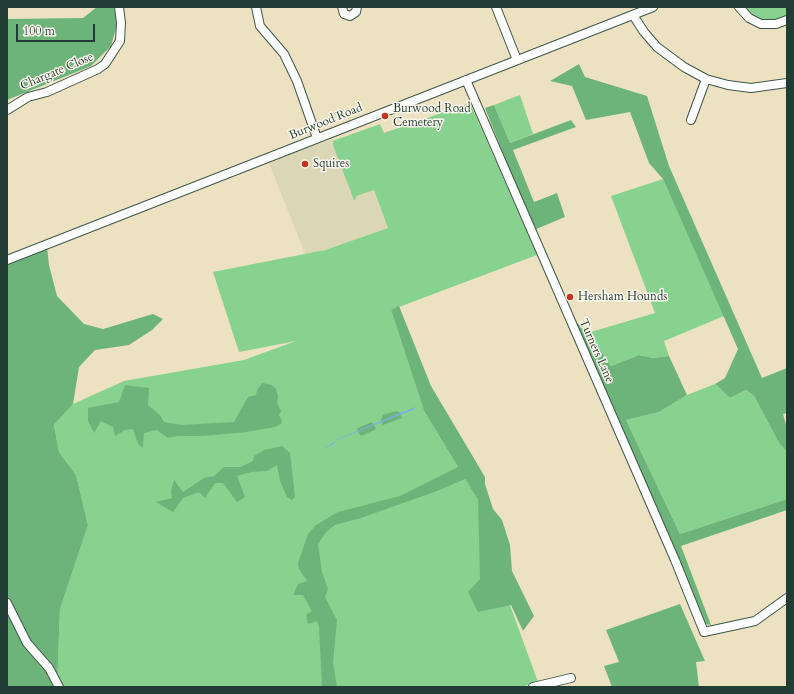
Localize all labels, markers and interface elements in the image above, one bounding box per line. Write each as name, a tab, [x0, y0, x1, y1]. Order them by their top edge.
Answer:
scale bar	[18, 16, 97, 42]
text: 100 m	[23, 23, 55, 39]
street label: Chargate Close	[18, 50, 96, 94]
street label: Burwood Road	[287, 101, 365, 143]
place label: Burwood Road Cemetery	[393, 102, 471, 130]
marker: Burwood Road Cemetery	[380, 111, 390, 121]
place label: Squires	[313, 157, 349, 171]
marker: Squires	[300, 159, 310, 169]
place label: Hersham Hounds	[578, 290, 667, 304]
marker: Hersham Hounds	[565, 292, 575, 302]
street label: Turners Lane	[576, 317, 616, 385]

